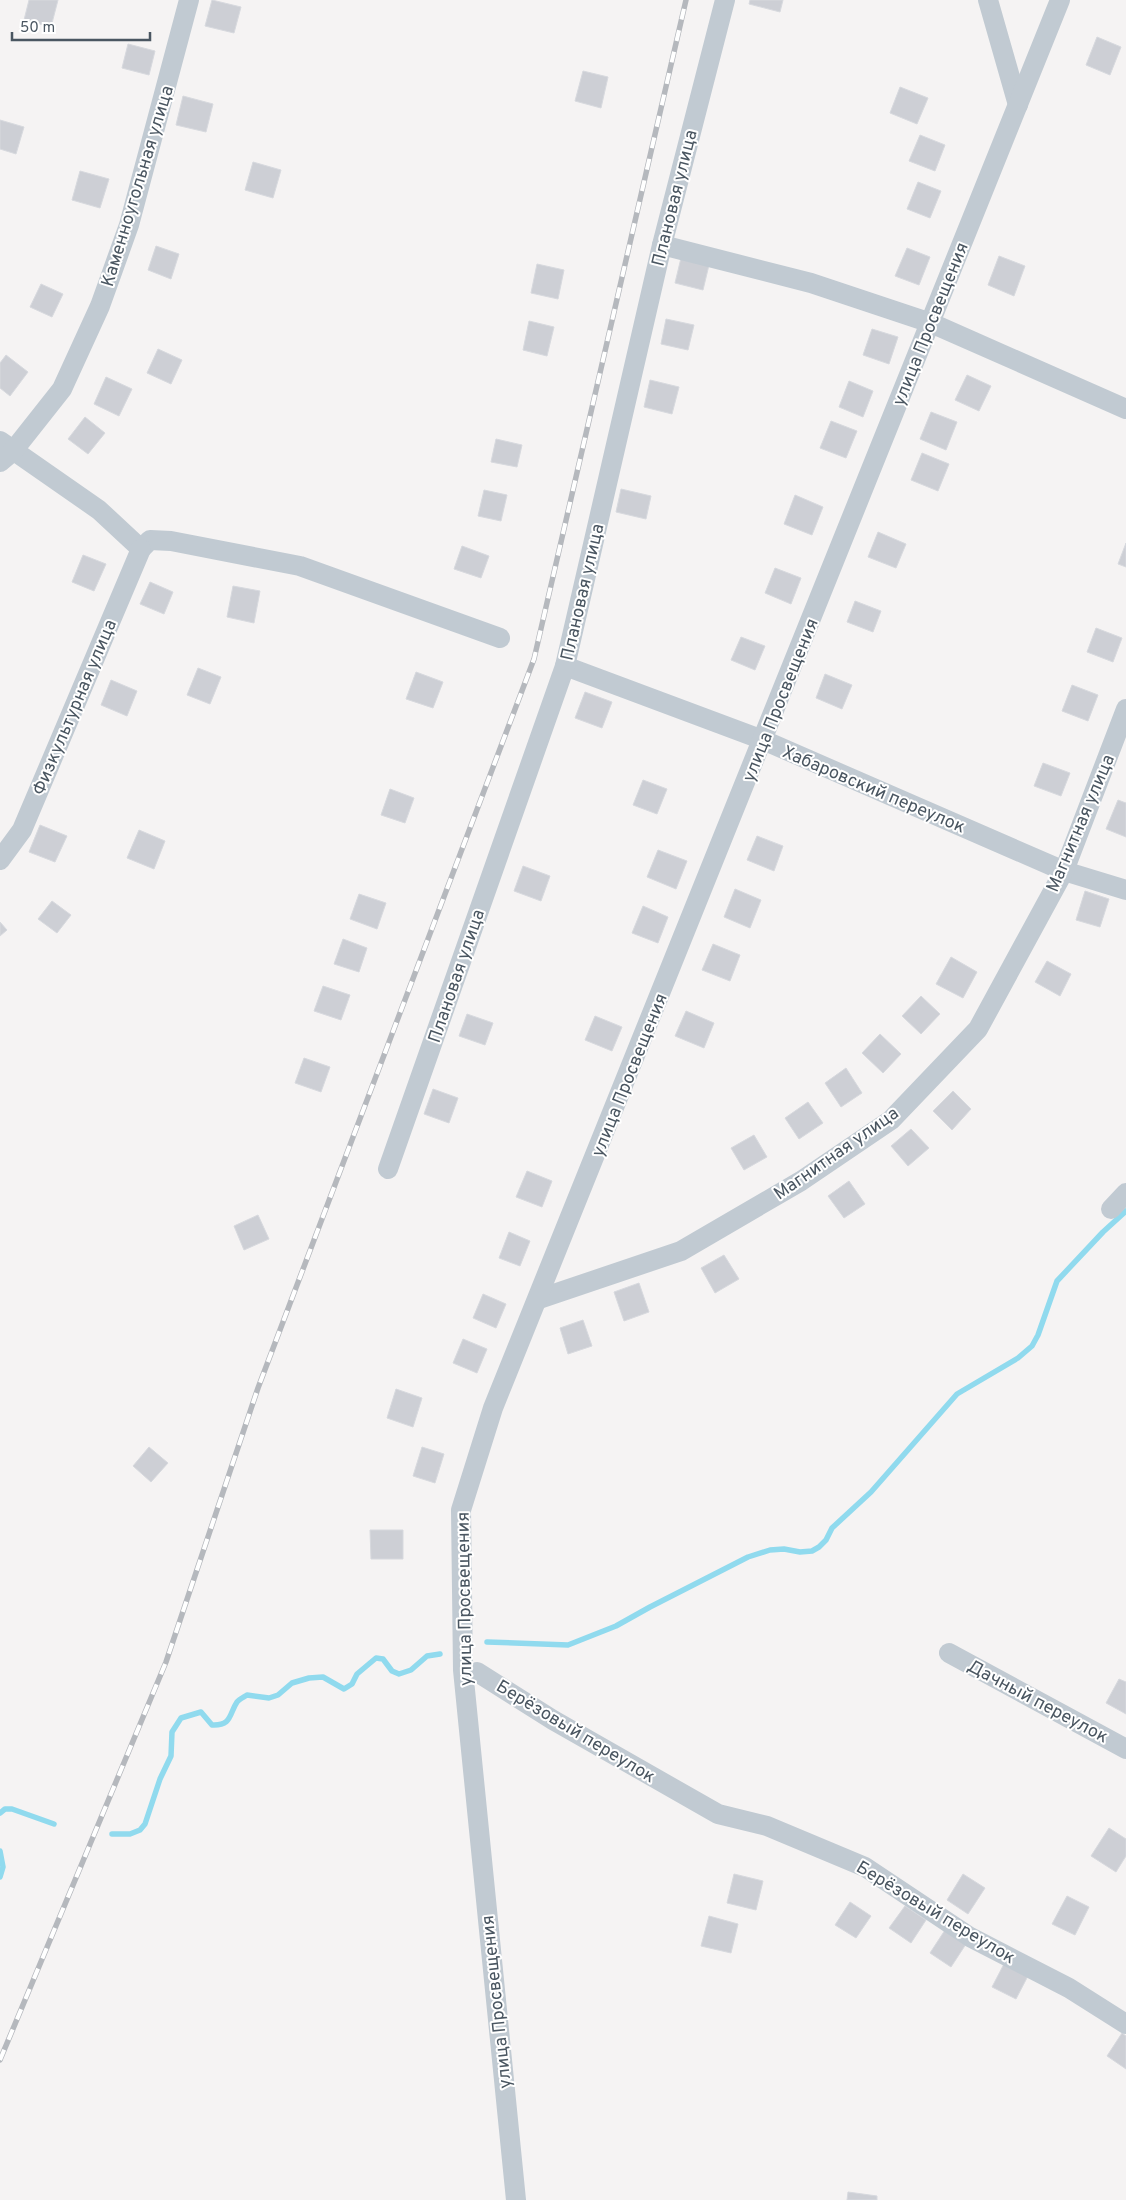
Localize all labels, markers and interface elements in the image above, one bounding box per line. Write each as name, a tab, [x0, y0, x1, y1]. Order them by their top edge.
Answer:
scale bar	[12, 10, 150, 42]
text: 50 m	[20, 19, 55, 38]
street label: Каменноугольная улица	[97, 83, 180, 290]
street label: Плановая улица	[647, 128, 704, 269]
street label: улица Просвещения	[888, 239, 975, 410]
street label: Плановая улица	[557, 522, 610, 663]
street label: улица Просвещения	[738, 615, 825, 786]
street label: Физкультурная улица	[28, 616, 123, 799]
street label: Хабаровский переулок	[778, 741, 968, 839]
street label: Магнитная улица	[1042, 751, 1121, 896]
street label: Плановая улица	[424, 907, 491, 1046]
street label: улица Просвещения	[587, 990, 674, 1161]
street label: Магнитная улица	[770, 1103, 904, 1206]
street label: улица Просвещения	[452, 1512, 479, 1686]
street label: Дачный переулок	[963, 1655, 1112, 1749]
street label: Берёзовый переулок	[491, 1676, 659, 1789]
street label: Берёзовый переулок	[851, 1857, 1019, 1970]
street label: улица Просвещения	[477, 1914, 518, 2090]

